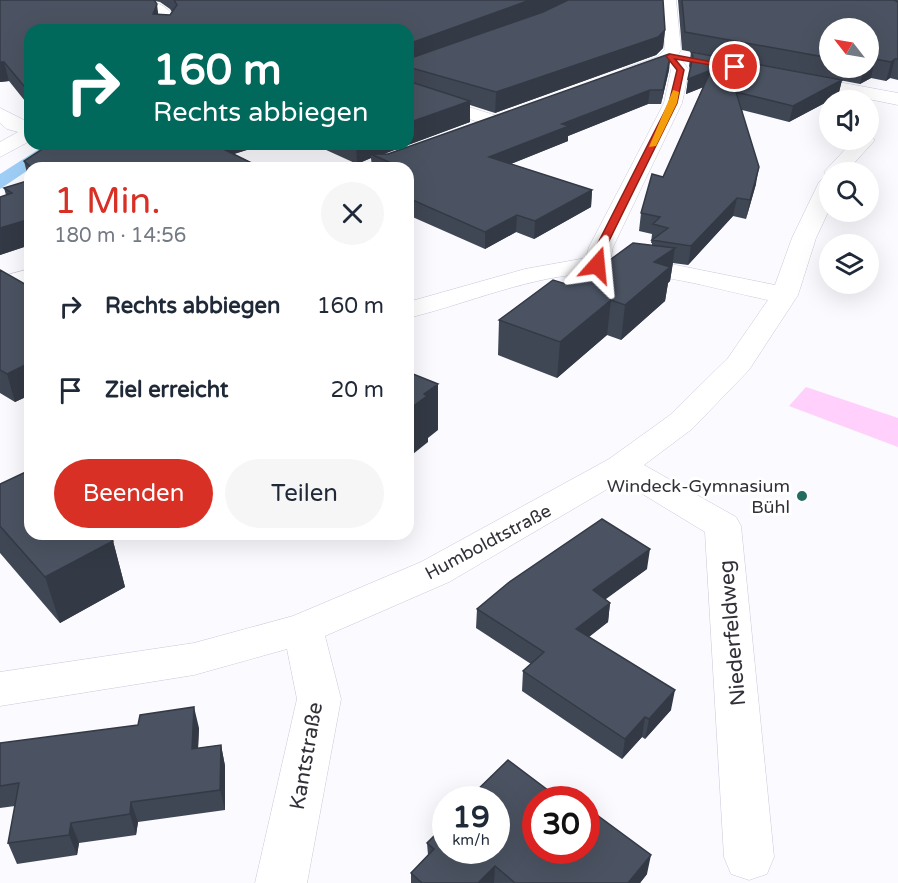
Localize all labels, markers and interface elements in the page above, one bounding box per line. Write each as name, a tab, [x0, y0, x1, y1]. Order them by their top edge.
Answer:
north arrow	[819, 18, 879, 78]
map controls	[819, 18, 879, 294]
pin	[709, 41, 760, 92]
text: 160 m	[153, 45, 282, 96]
icon: right	[54, 48, 132, 126]
icon: arrive	[718, 50, 751, 83]
button: sound	[819, 90, 879, 150]
text: Rechts abbiegen	[153, 96, 368, 129]
button: search	[819, 162, 879, 222]
text: 1 Min.	[54, 180, 161, 223]
button: close	[321, 182, 384, 245]
text: 180 m · 14:56	[54, 224, 186, 248]
position arrow	[565, 233, 629, 297]
button: layers	[819, 234, 879, 294]
icon: right	[54, 290, 87, 323]
text: Rechts abbiegen	[105, 293, 280, 319]
text: 160 m	[317, 293, 384, 319]
icon: arrive	[54, 374, 87, 407]
text: Ziel erreicht	[105, 377, 228, 403]
text: 20 m	[330, 377, 384, 403]
button: Beenden	[54, 459, 213, 528]
button: Teilen	[225, 459, 384, 528]
place label: Windeck-Gymnasium Bühl	[607, 475, 790, 518]
marker: Windeck-Gymnasium Bühl	[795, 489, 809, 503]
street label: Humboldtstraße	[421, 500, 555, 584]
street label: Niederfeldweg	[714, 559, 751, 707]
street label: Kantstraße	[285, 700, 328, 812]
speed limit sign: 30	[522, 786, 600, 864]
text: 19	[452, 799, 490, 836]
text: km/h	[452, 831, 490, 849]

